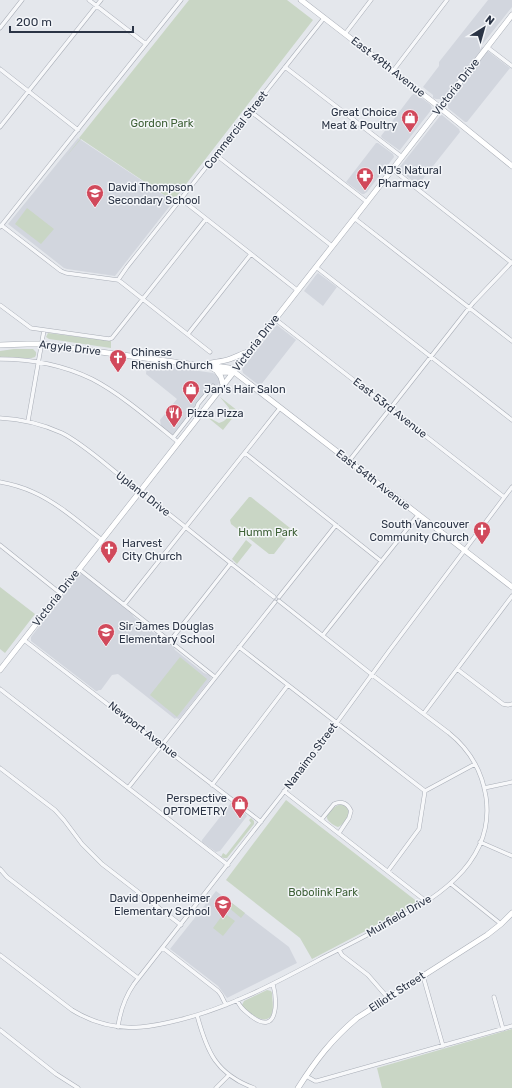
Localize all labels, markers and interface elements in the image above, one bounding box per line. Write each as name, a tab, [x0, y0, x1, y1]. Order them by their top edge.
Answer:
scale bar	[10, 8, 133, 34]
north arrow	[464, 8, 504, 48]
text: N	[483, 13, 497, 28]
text: 200 m	[16, 15, 52, 29]
street label: East 49th Avenue	[348, 34, 428, 100]
street label: Victoria Drive	[430, 56, 482, 118]
street label: Commercial Street	[202, 88, 271, 172]
place label: Great Choice Meat & Poultry	[322, 106, 397, 132]
shop icon: Great Choice Meat & Poultry	[400, 108, 420, 133]
park label: Gordon Park	[131, 117, 194, 130]
place label: MJ's Natural Pharmacy	[378, 164, 442, 190]
pharmacy icon: MJ's Natural Pharmacy	[355, 166, 375, 191]
place label: David Thompson Secondary School	[108, 181, 200, 207]
school or university icon: David Thompson Secondary School	[85, 183, 105, 208]
street label: Victoria Drive	[230, 312, 282, 374]
street label: Argyle Drive	[38, 338, 102, 358]
place label: Chinese Rhenish Church	[131, 346, 213, 372]
church icon: Chinese Rhenish Church	[108, 348, 128, 373]
street label: East 53rd Avenue	[351, 375, 429, 441]
shop icon: Jan's Hair Salon	[181, 379, 201, 404]
place label: Jan's Hair Salon	[204, 383, 286, 396]
restaurant icon: Pizza Pizza	[164, 403, 184, 428]
place label: Pizza Pizza	[187, 407, 244, 420]
street label: East 54th Avenue	[333, 447, 413, 513]
street label: Upland Drive	[113, 469, 173, 519]
place label: South Vancouver Community Church	[370, 518, 470, 544]
church icon: South Vancouver Community Church	[472, 520, 492, 545]
park label: Humm Park	[238, 526, 298, 539]
place label: Harvest City Church	[122, 537, 182, 563]
church icon: Harvest City Church	[99, 539, 119, 564]
street label: Victoria Drive	[30, 567, 82, 629]
place label: Sir James Douglas Elementary School	[119, 620, 215, 646]
school or university icon: Sir James Douglas Elementary School	[96, 622, 116, 647]
street label: Newport Avenue	[106, 699, 180, 761]
street label: Nanaimo Street	[282, 720, 341, 792]
place label: Perspective OPTOMETRY	[163, 792, 227, 818]
shop icon: Perspective OPTOMETRY	[230, 794, 250, 819]
park label: Bobolink Park	[288, 886, 358, 899]
place label: David Oppenheimer Elementary School	[109, 892, 211, 918]
street label: Muirfield Drive	[364, 892, 434, 940]
school or university icon: David Oppenheimer Elementary School	[213, 894, 233, 919]
street label: Elliott Street	[367, 969, 428, 1015]

